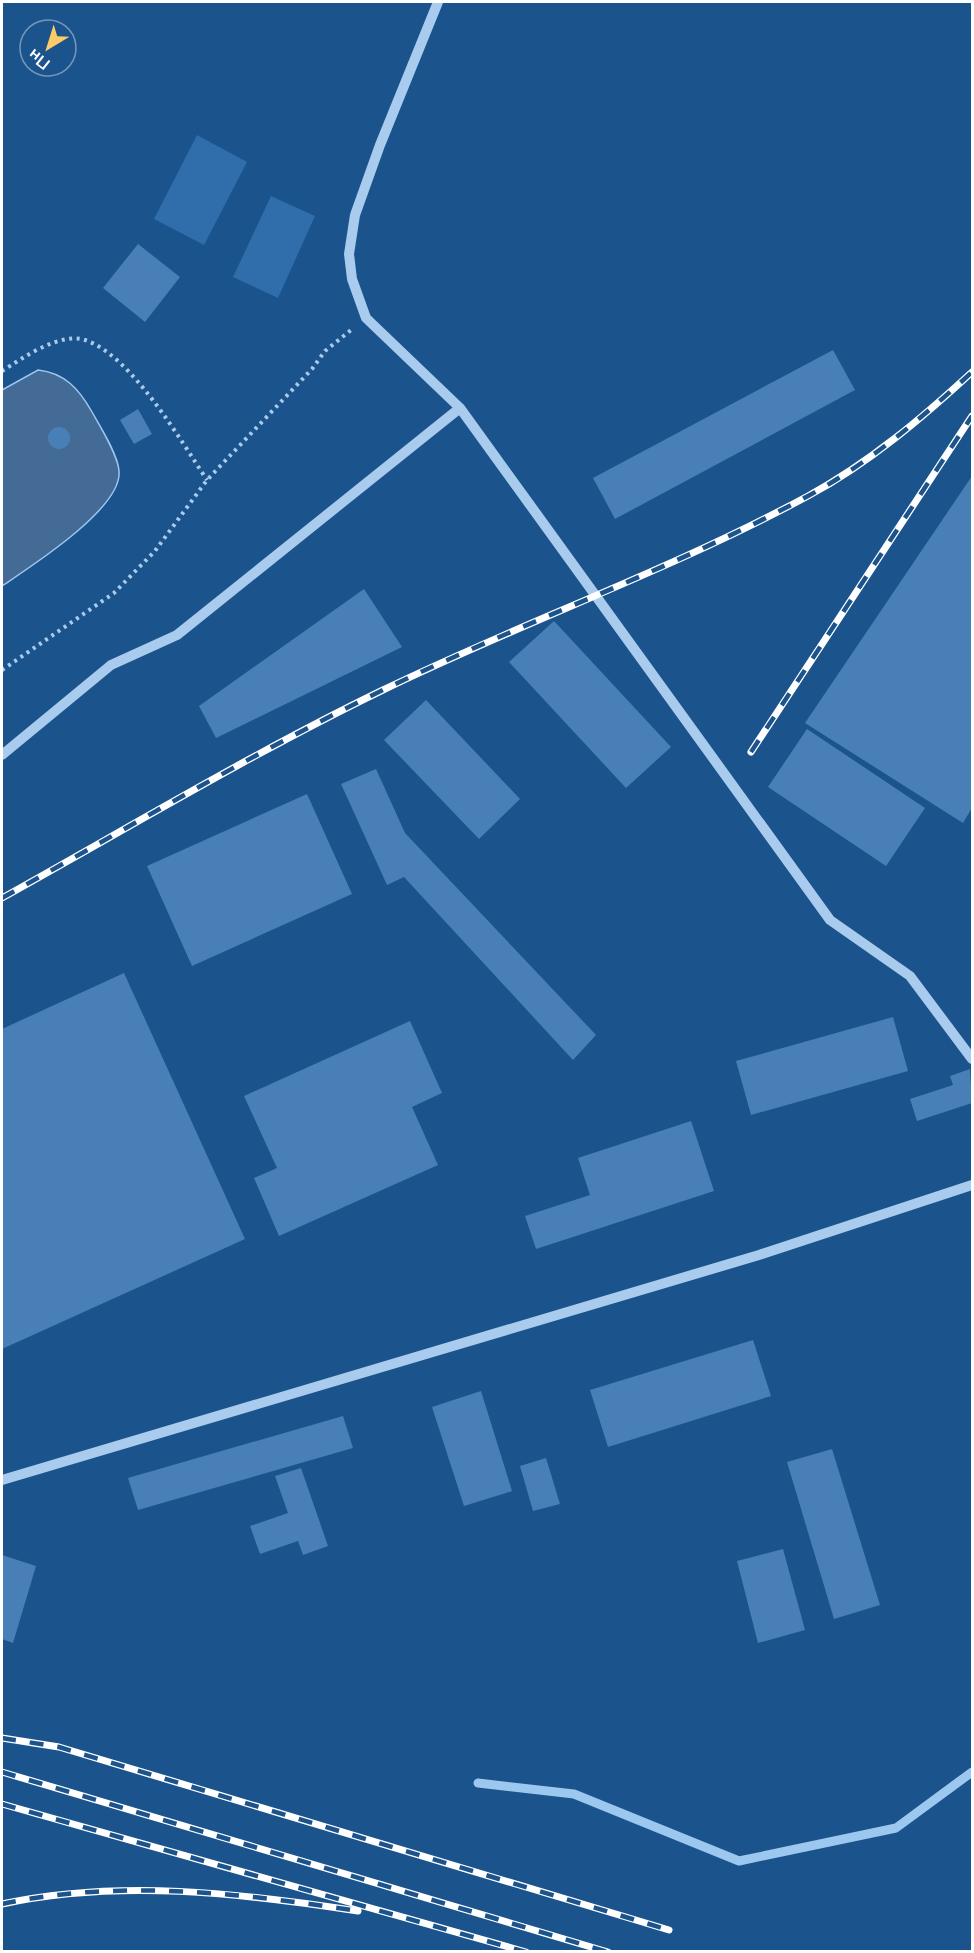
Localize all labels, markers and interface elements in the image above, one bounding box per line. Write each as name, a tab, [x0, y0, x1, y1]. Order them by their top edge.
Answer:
north arrow	[18, 18, 78, 78]
text: Пн	[24, 45, 54, 75]

